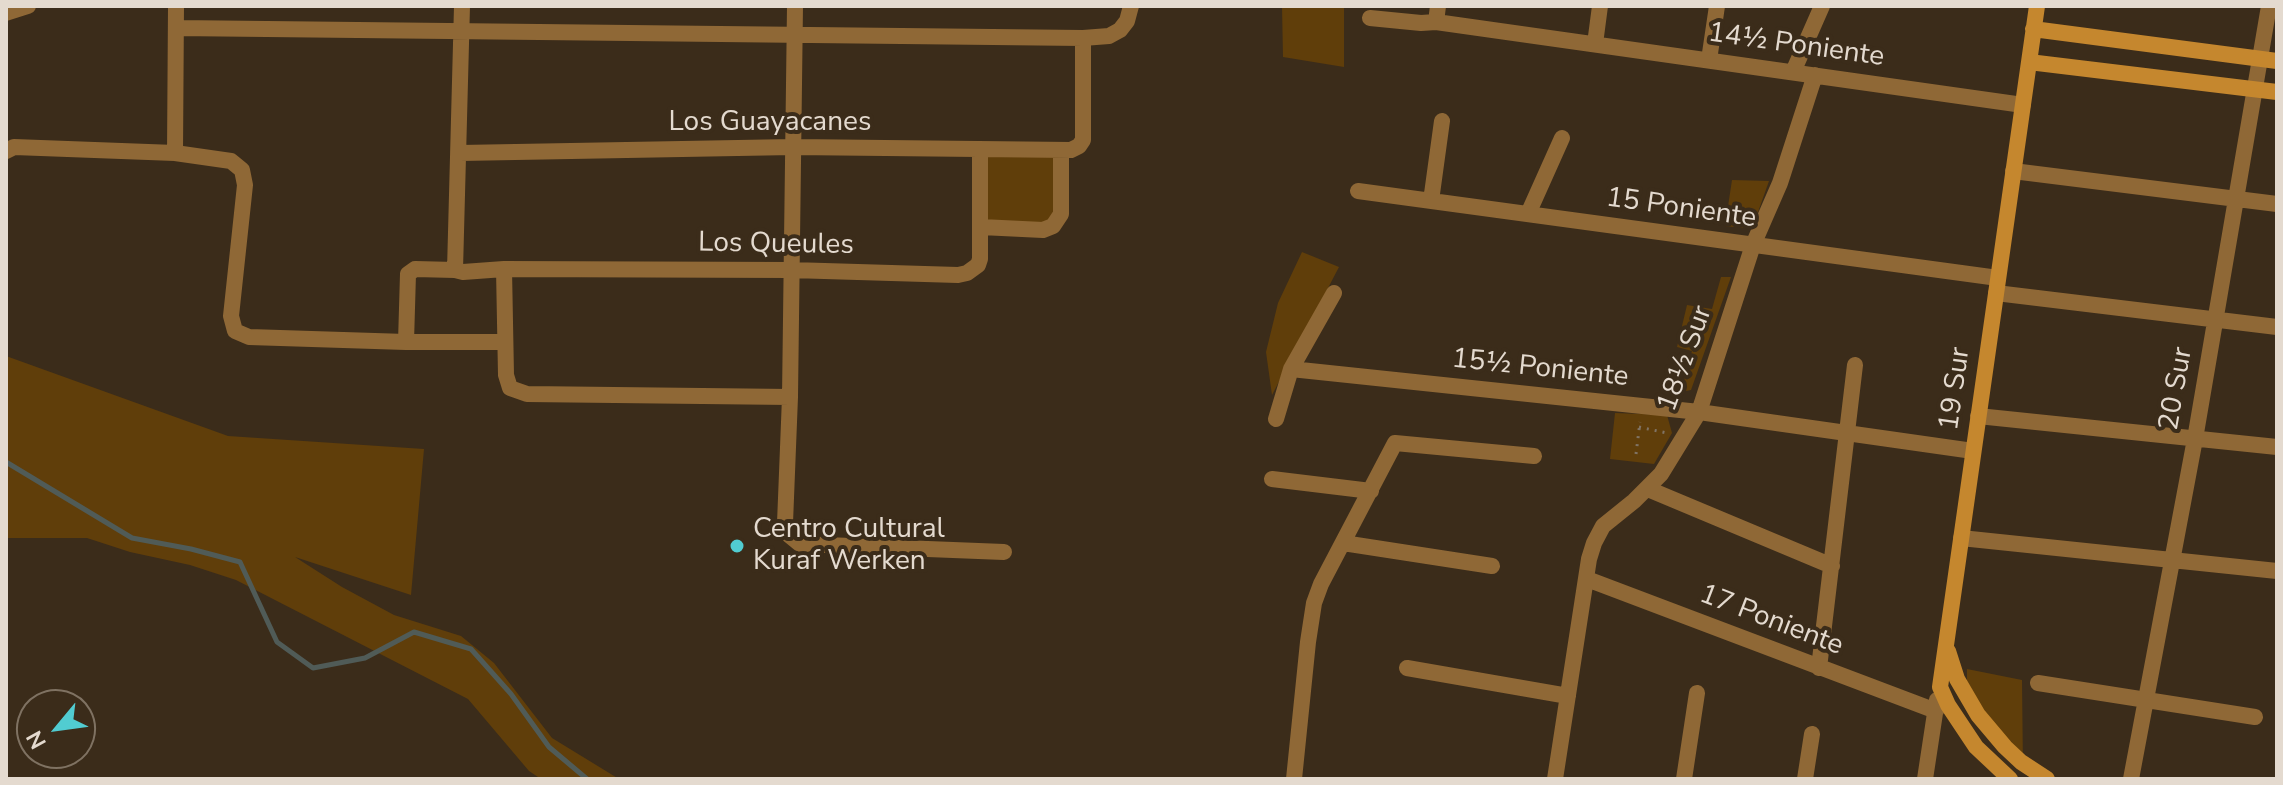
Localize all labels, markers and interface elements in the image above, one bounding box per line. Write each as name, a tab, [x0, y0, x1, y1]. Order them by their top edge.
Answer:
street label: 14½ Poniente	[1706, 17, 1886, 75]
street label: Los Guayacanes	[669, 106, 871, 140]
street label: 15 Poniente	[1604, 182, 1758, 236]
street label: Los Queules	[698, 227, 854, 263]
street label: 18½ Sur	[1651, 302, 1721, 416]
street label: 15½ Poniente	[1450, 343, 1630, 395]
street label: 19 Sur	[1934, 345, 1978, 433]
street label: 20 Sur	[2153, 345, 2201, 433]
place label: Centro Cultural Kuraf Werken	[753, 513, 945, 579]
marker: Centro Cultural Kuraf Werken	[728, 537, 746, 555]
street label: 17 Poniente	[1694, 578, 1848, 664]
north arrow	[16, 689, 96, 769]
text: N	[20, 725, 54, 754]

